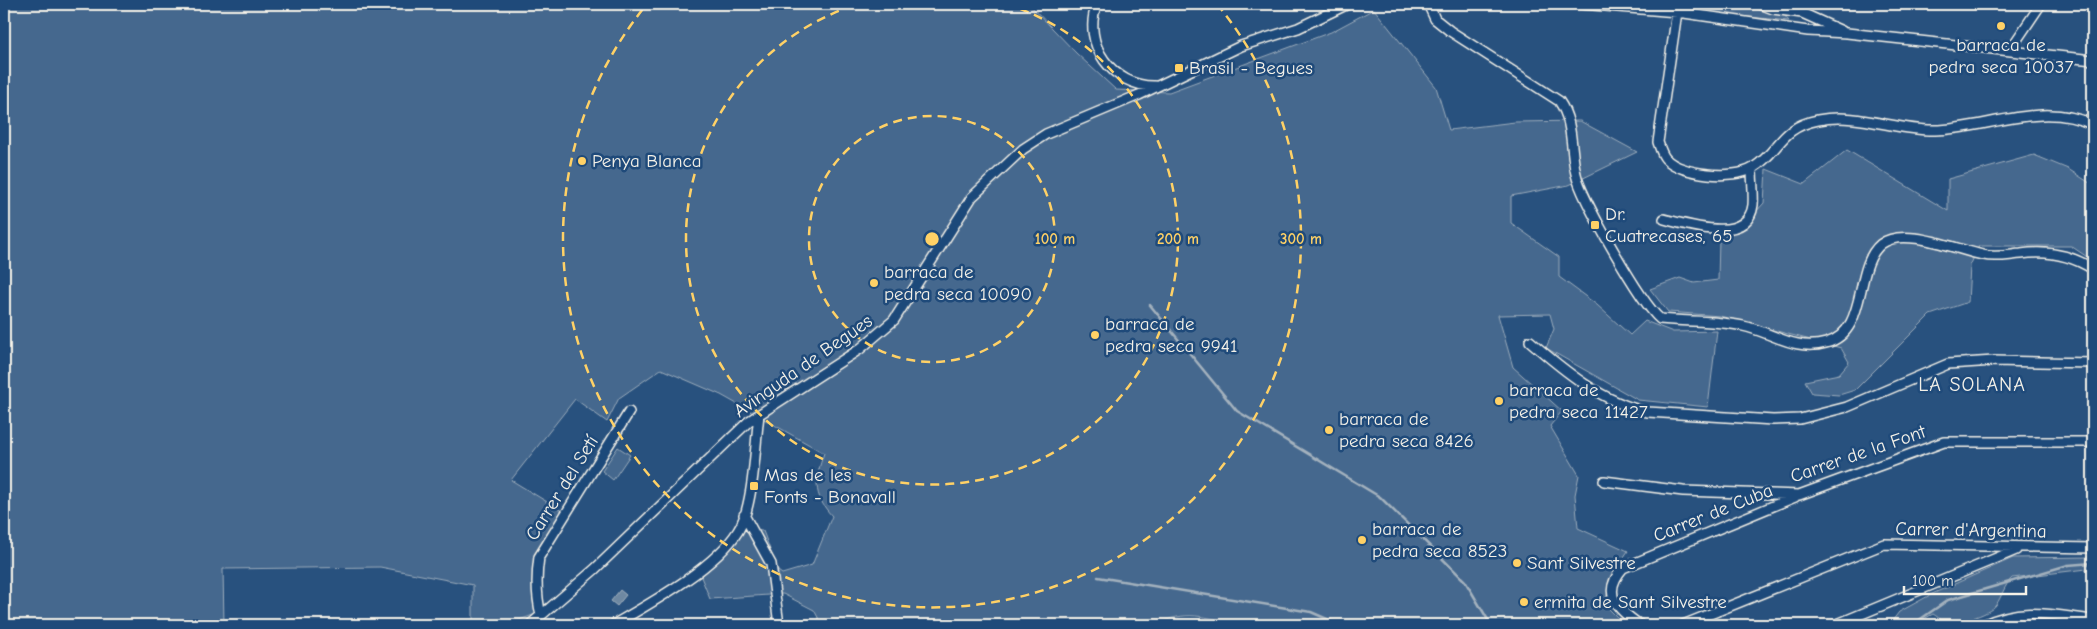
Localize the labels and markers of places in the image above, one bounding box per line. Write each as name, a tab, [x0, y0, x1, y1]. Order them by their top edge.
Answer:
marker: barraca de pedra seca 10037	[1995, 20, 2007, 32]
place label: barraca de pedra seca 10037	[1929, 34, 2073, 78]
place label: Brasil - Begues	[1189, 57, 1313, 79]
marker: Brasil - Begues	[1173, 62, 1185, 74]
place label: Penya Blanca	[592, 150, 701, 172]
marker: Penya Blanca	[576, 155, 588, 167]
place label: Dr. Cuatrecases, 65	[1605, 203, 1733, 247]
marker: Dr. Cuatrecases, 65	[1589, 219, 1601, 231]
centre of rings	[923, 230, 941, 248]
place label: barraca de pedra seca 10090	[884, 261, 1032, 305]
marker: barraca de pedra seca 10090	[868, 277, 880, 289]
place label: barraca de pedra seca 9941	[1105, 313, 1238, 357]
marker: barraca de pedra seca 9941	[1089, 329, 1101, 341]
place label: barraca de pedra seca 11427	[1509, 379, 1648, 423]
marker: barraca de pedra seca 11427	[1493, 395, 1505, 407]
place label: barraca de pedra seca 8426	[1339, 408, 1474, 452]
marker: barraca de pedra seca 8426	[1323, 424, 1335, 436]
place label: Mas de les Fonts - Bonavall	[764, 464, 896, 508]
marker: Mas de les Fonts - Bonavall	[748, 480, 760, 492]
place label: barraca de pedra seca 8523	[1372, 518, 1507, 562]
marker: barraca de pedra seca 8523	[1356, 534, 1368, 546]
place label: Sant Silvestre	[1527, 552, 1636, 574]
marker: Sant Silvestre	[1511, 557, 1523, 569]
place label: ermita de Sant Silvestre	[1534, 591, 1727, 613]
marker: ermita de Sant Silvestre	[1518, 596, 1530, 608]

